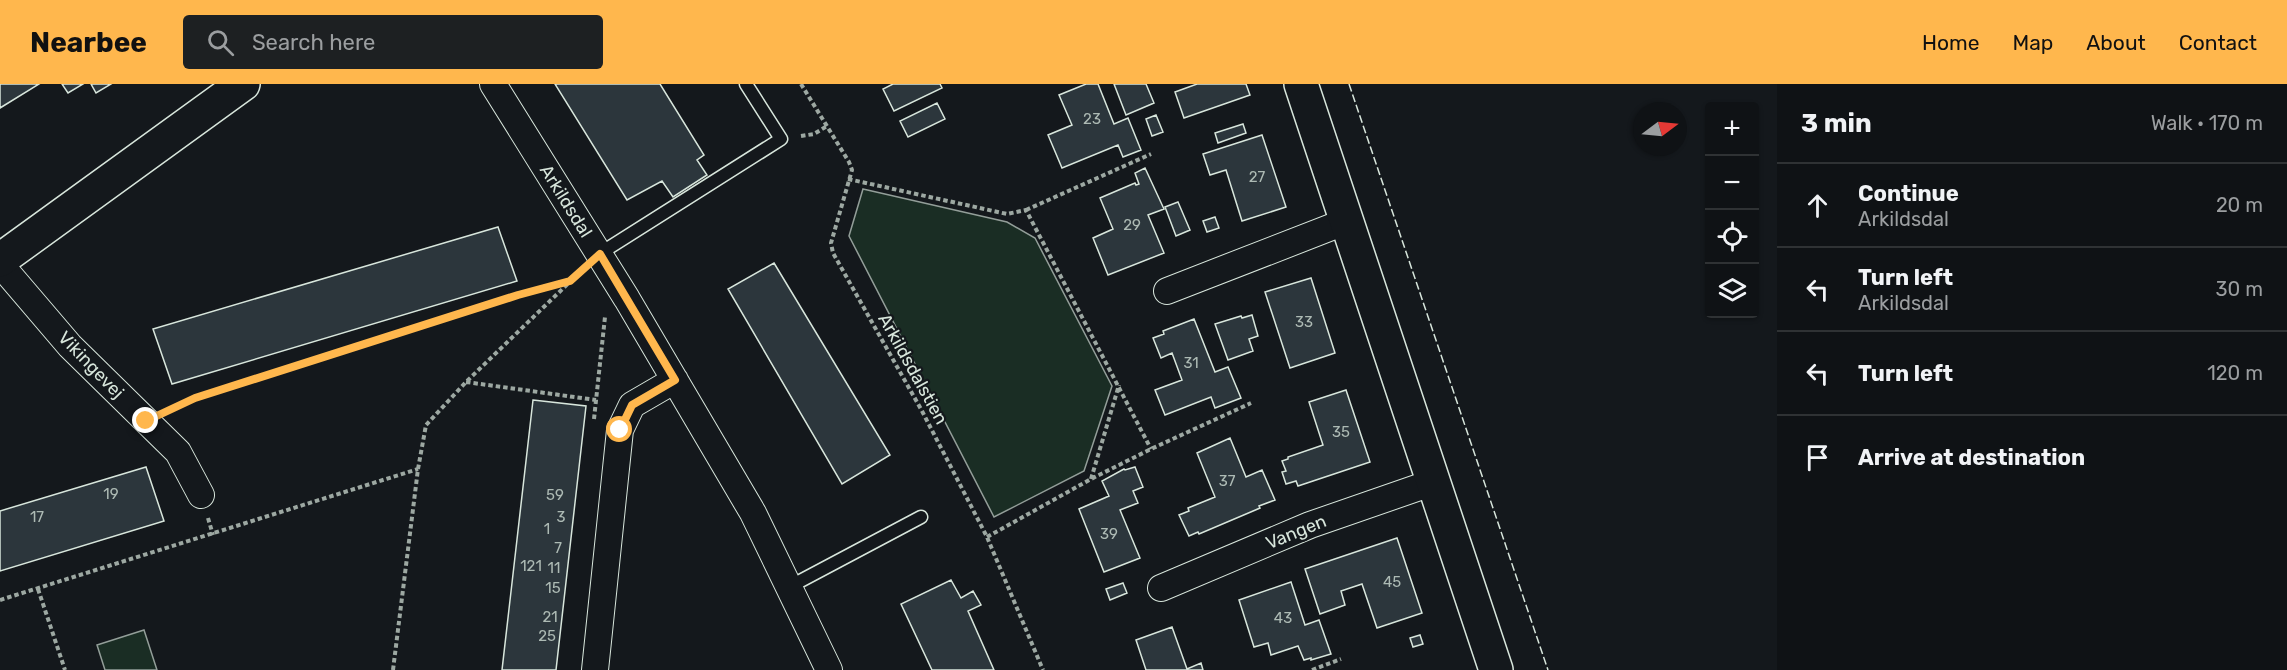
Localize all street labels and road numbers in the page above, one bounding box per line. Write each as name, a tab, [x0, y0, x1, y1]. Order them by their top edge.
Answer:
street label: Arkildsdal	[535, 160, 597, 242]
street label: Arkildsdalstien	[873, 310, 953, 428]
street label: Vikingevej	[53, 327, 129, 403]
street label: Vangen	[1263, 510, 1329, 554]

